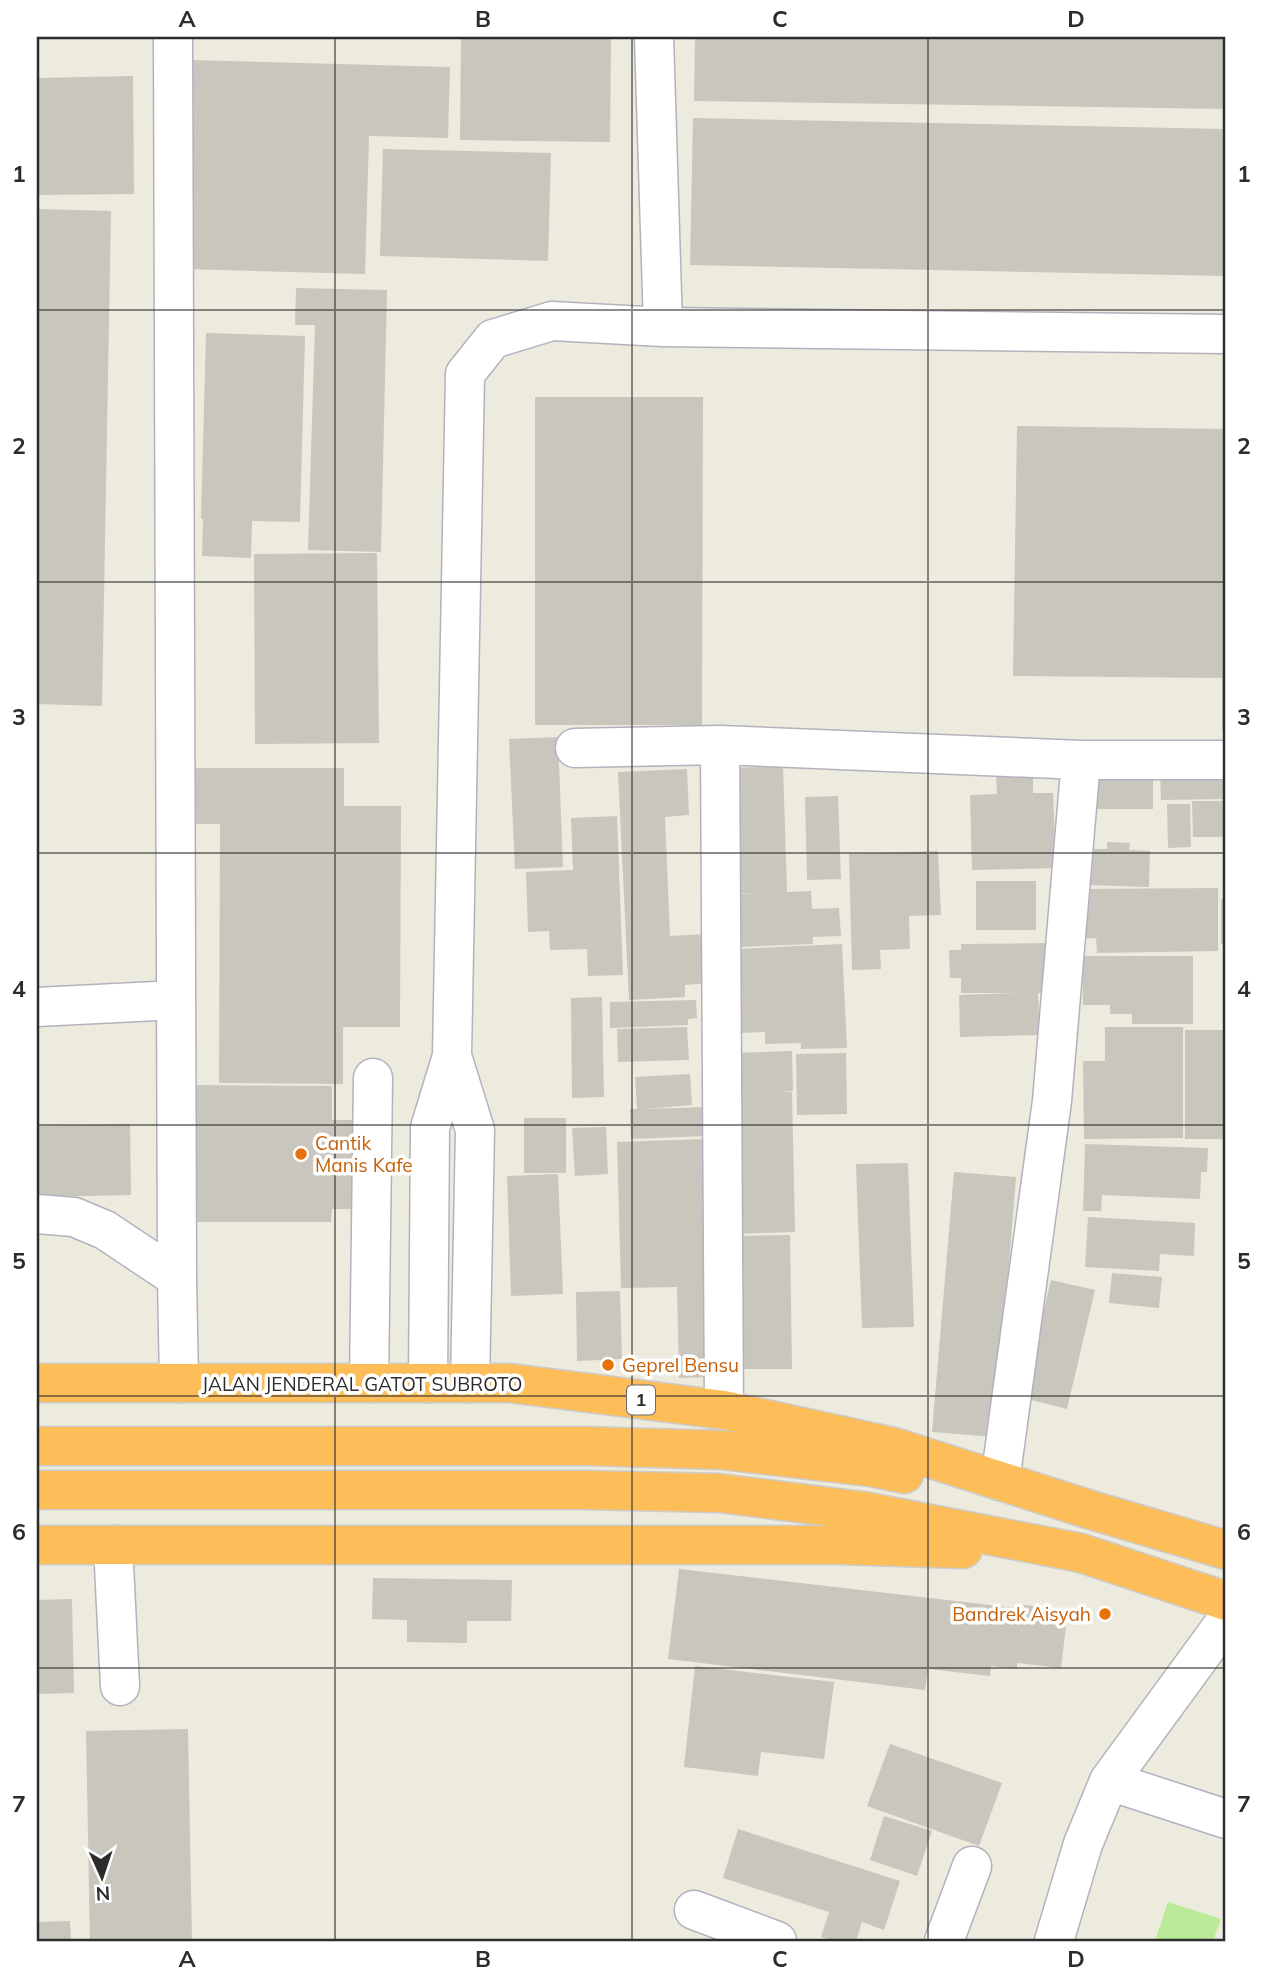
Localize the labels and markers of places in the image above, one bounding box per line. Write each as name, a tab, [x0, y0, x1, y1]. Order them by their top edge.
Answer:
place label: Cantik Manis Kafe	[315, 1131, 413, 1177]
marker: Cantik Manis Kafe	[293, 1146, 309, 1162]
place label: Geprel Bensu	[622, 1353, 739, 1377]
marker: Geprel Bensu	[600, 1357, 616, 1373]
place label: Bandrek Aisyah	[952, 1602, 1091, 1626]
marker: Bandrek Aisyah	[1097, 1606, 1113, 1622]

